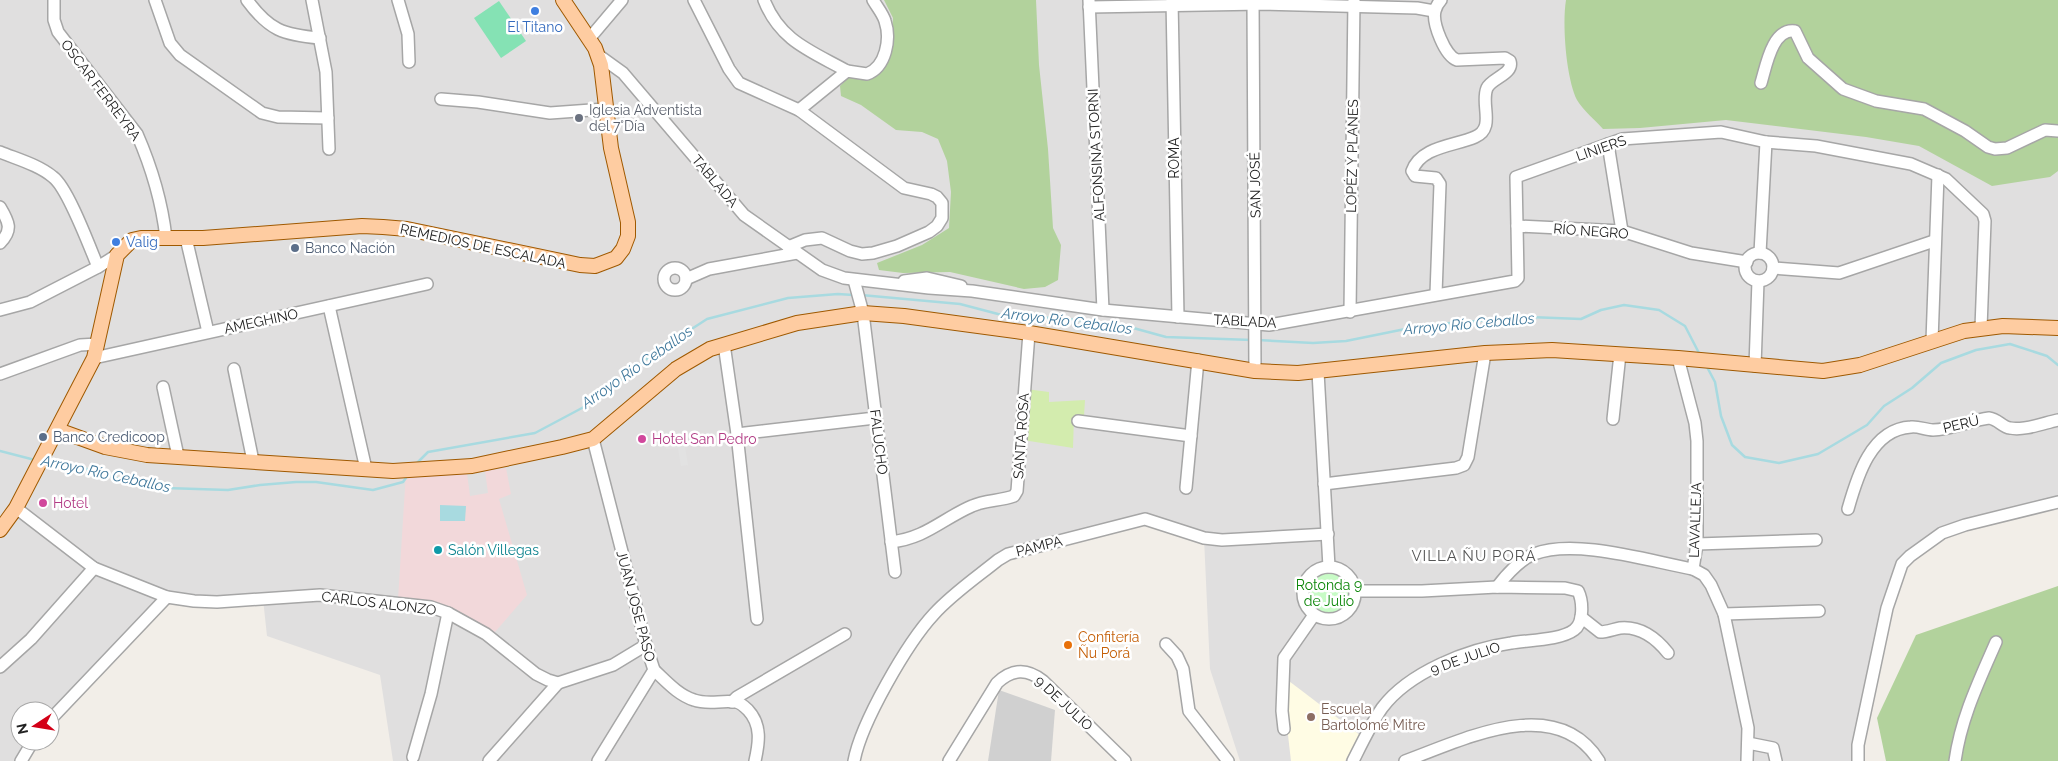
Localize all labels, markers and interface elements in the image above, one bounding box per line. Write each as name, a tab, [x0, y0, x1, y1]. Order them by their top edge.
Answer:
marker: El Titano	[529, 5, 541, 17]
place label: El Titano	[507, 19, 563, 35]
street label: OSCAR FERREYRA	[58, 36, 144, 144]
street label: ALFONSINA STORNI	[1085, 88, 1107, 222]
street label: LOPÉZ Y PLANES	[1342, 99, 1361, 213]
place label: Iglesia Adventista del 7°Día	[589, 102, 702, 134]
marker: Iglesia Adventista del 7°Día	[573, 112, 585, 124]
street label: LINIERS	[1574, 132, 1629, 164]
street label: ROMA	[1166, 137, 1182, 179]
street label: TABLADA	[689, 152, 742, 211]
street label: SAN JOSÉ	[1245, 152, 1264, 218]
street label: RÍO NEGRO	[1553, 219, 1629, 242]
street label: REMEDIOS DE ESCALADA	[399, 221, 568, 272]
place label: Valig	[126, 234, 158, 250]
marker: Valig	[110, 236, 122, 248]
place label: Banco Nación	[305, 240, 395, 256]
marker: Banco Nación	[289, 242, 301, 254]
water label: Arroyo Río Ceballos	[1000, 304, 1133, 338]
street label: AMEGHINO	[223, 305, 299, 337]
water label: Arroyo Río Ceballos	[1402, 309, 1535, 339]
street label: TABLADA	[1213, 311, 1277, 331]
water label: Arroyo Río Ceballos	[577, 322, 696, 413]
street label: SANTA ROSA	[1010, 392, 1032, 480]
street label: FALUCHO	[867, 408, 891, 476]
street label: PERÚ	[1941, 411, 1981, 436]
place label: Banco Credicoop	[53, 429, 165, 445]
marker: Banco Credicoop	[37, 431, 49, 443]
place label: Hotel San Pedro	[652, 431, 757, 447]
marker: Hotel San Pedro	[636, 433, 648, 445]
water label: Arroyo Río Ceballos	[39, 451, 172, 496]
street label: LAVALLEJA	[1686, 481, 1704, 558]
place label: Hotel	[53, 495, 88, 511]
marker: Hotel	[37, 497, 49, 509]
street label: PAMPA	[1014, 532, 1064, 559]
place label: Salón Villegas	[448, 542, 539, 558]
marker: Salón Villegas	[432, 544, 444, 556]
district label: VILLA ÑU PORÁ	[1411, 547, 1537, 565]
street label: JUAN JOSE PASO	[613, 549, 659, 663]
park label: Rotonda 9 de Julio	[1296, 577, 1362, 609]
street label: CARLOS ALONZO	[321, 588, 437, 618]
place label: Confitería Ñu Porá	[1078, 629, 1139, 661]
marker: Confitería Ñu Porá	[1062, 639, 1074, 651]
street label: 9 DE JULIO	[1428, 639, 1502, 677]
street label: 9 DE JULIO	[1032, 672, 1096, 734]
north arrow	[10, 701, 60, 751]
place label: Escuela Bartolomé Mitre	[1321, 701, 1425, 733]
marker: Escuela Bartolomé Mitre	[1305, 711, 1317, 723]
text: N	[13, 722, 31, 736]

